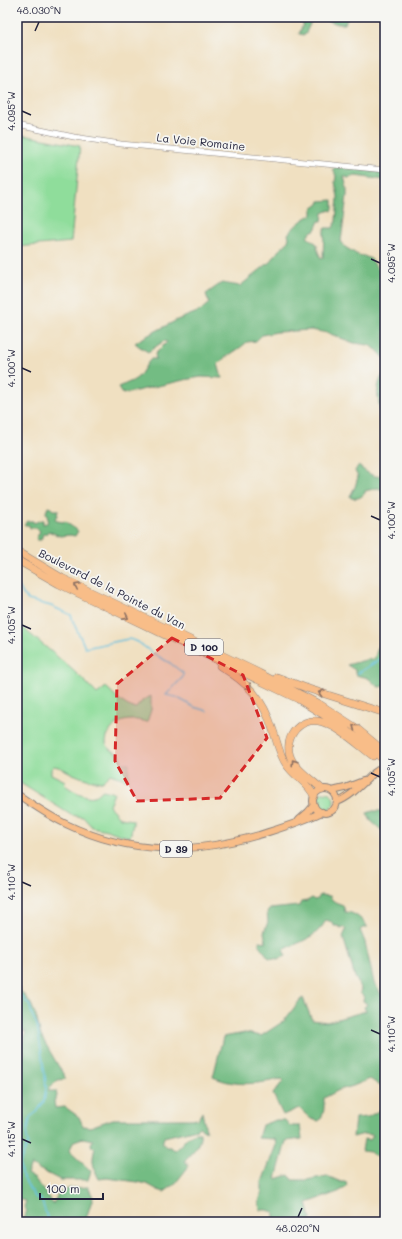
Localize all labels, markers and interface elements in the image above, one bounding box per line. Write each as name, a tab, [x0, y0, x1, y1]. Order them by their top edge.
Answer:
text: 48.030°N	[17, 3, 61, 17]
text: 4.095°W	[4, 91, 18, 131]
street label: La Voie Romaine	[156, 129, 246, 154]
text: 4.095°W	[384, 243, 398, 283]
text: 4.100°W	[4, 349, 18, 387]
text: 4.100°W	[384, 501, 398, 539]
street label: Boulevard de la Pointe du Van	[36, 545, 188, 632]
one-way arrow	[74, 583, 82, 590]
text: 4.105°W	[4, 606, 18, 644]
one-way arrow	[122, 612, 129, 620]
road number: D 100	[185, 639, 223, 655]
one-way arrow	[245, 683, 252, 690]
one-way arrow	[318, 689, 325, 698]
one-way arrow	[352, 725, 359, 732]
text: 4.105°W	[384, 758, 398, 796]
one-way arrow	[291, 759, 299, 766]
road number: D 39	[160, 841, 192, 857]
text: 4.110°W	[4, 863, 18, 900]
text: 4.110°W	[384, 1015, 398, 1052]
text: 4.115°W	[4, 1121, 18, 1157]
scale bar	[40, 1175, 103, 1201]
text: 100 m	[46, 1180, 80, 1196]
text: 48.020°N	[276, 1221, 320, 1235]

